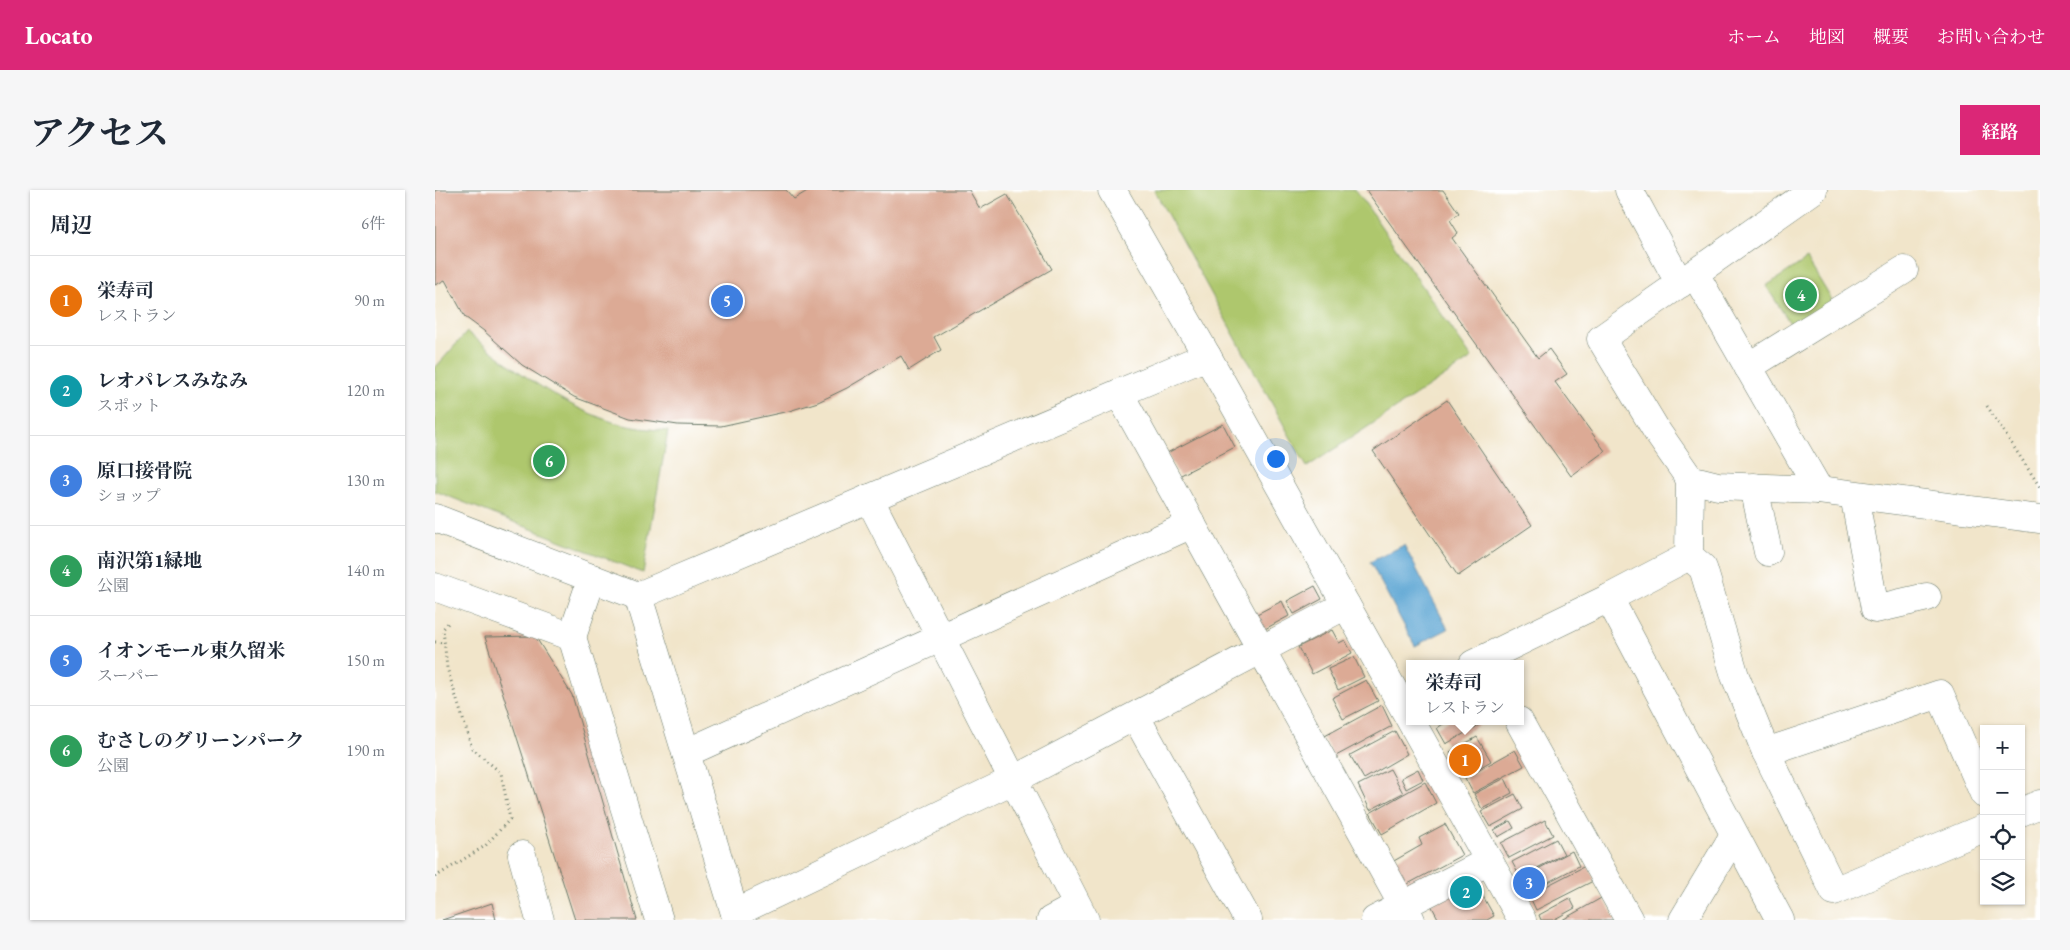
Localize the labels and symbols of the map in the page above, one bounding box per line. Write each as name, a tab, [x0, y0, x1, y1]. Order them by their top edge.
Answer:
pin: 4	[1785, 276, 1817, 314]
pin: 5	[711, 282, 743, 320]
pin: 6	[533, 442, 565, 480]
your location	[1263, 446, 1289, 472]
pin: 1	[1449, 741, 1481, 779]
pin: 3	[1513, 864, 1545, 902]
pin: 2	[1450, 873, 1482, 911]

